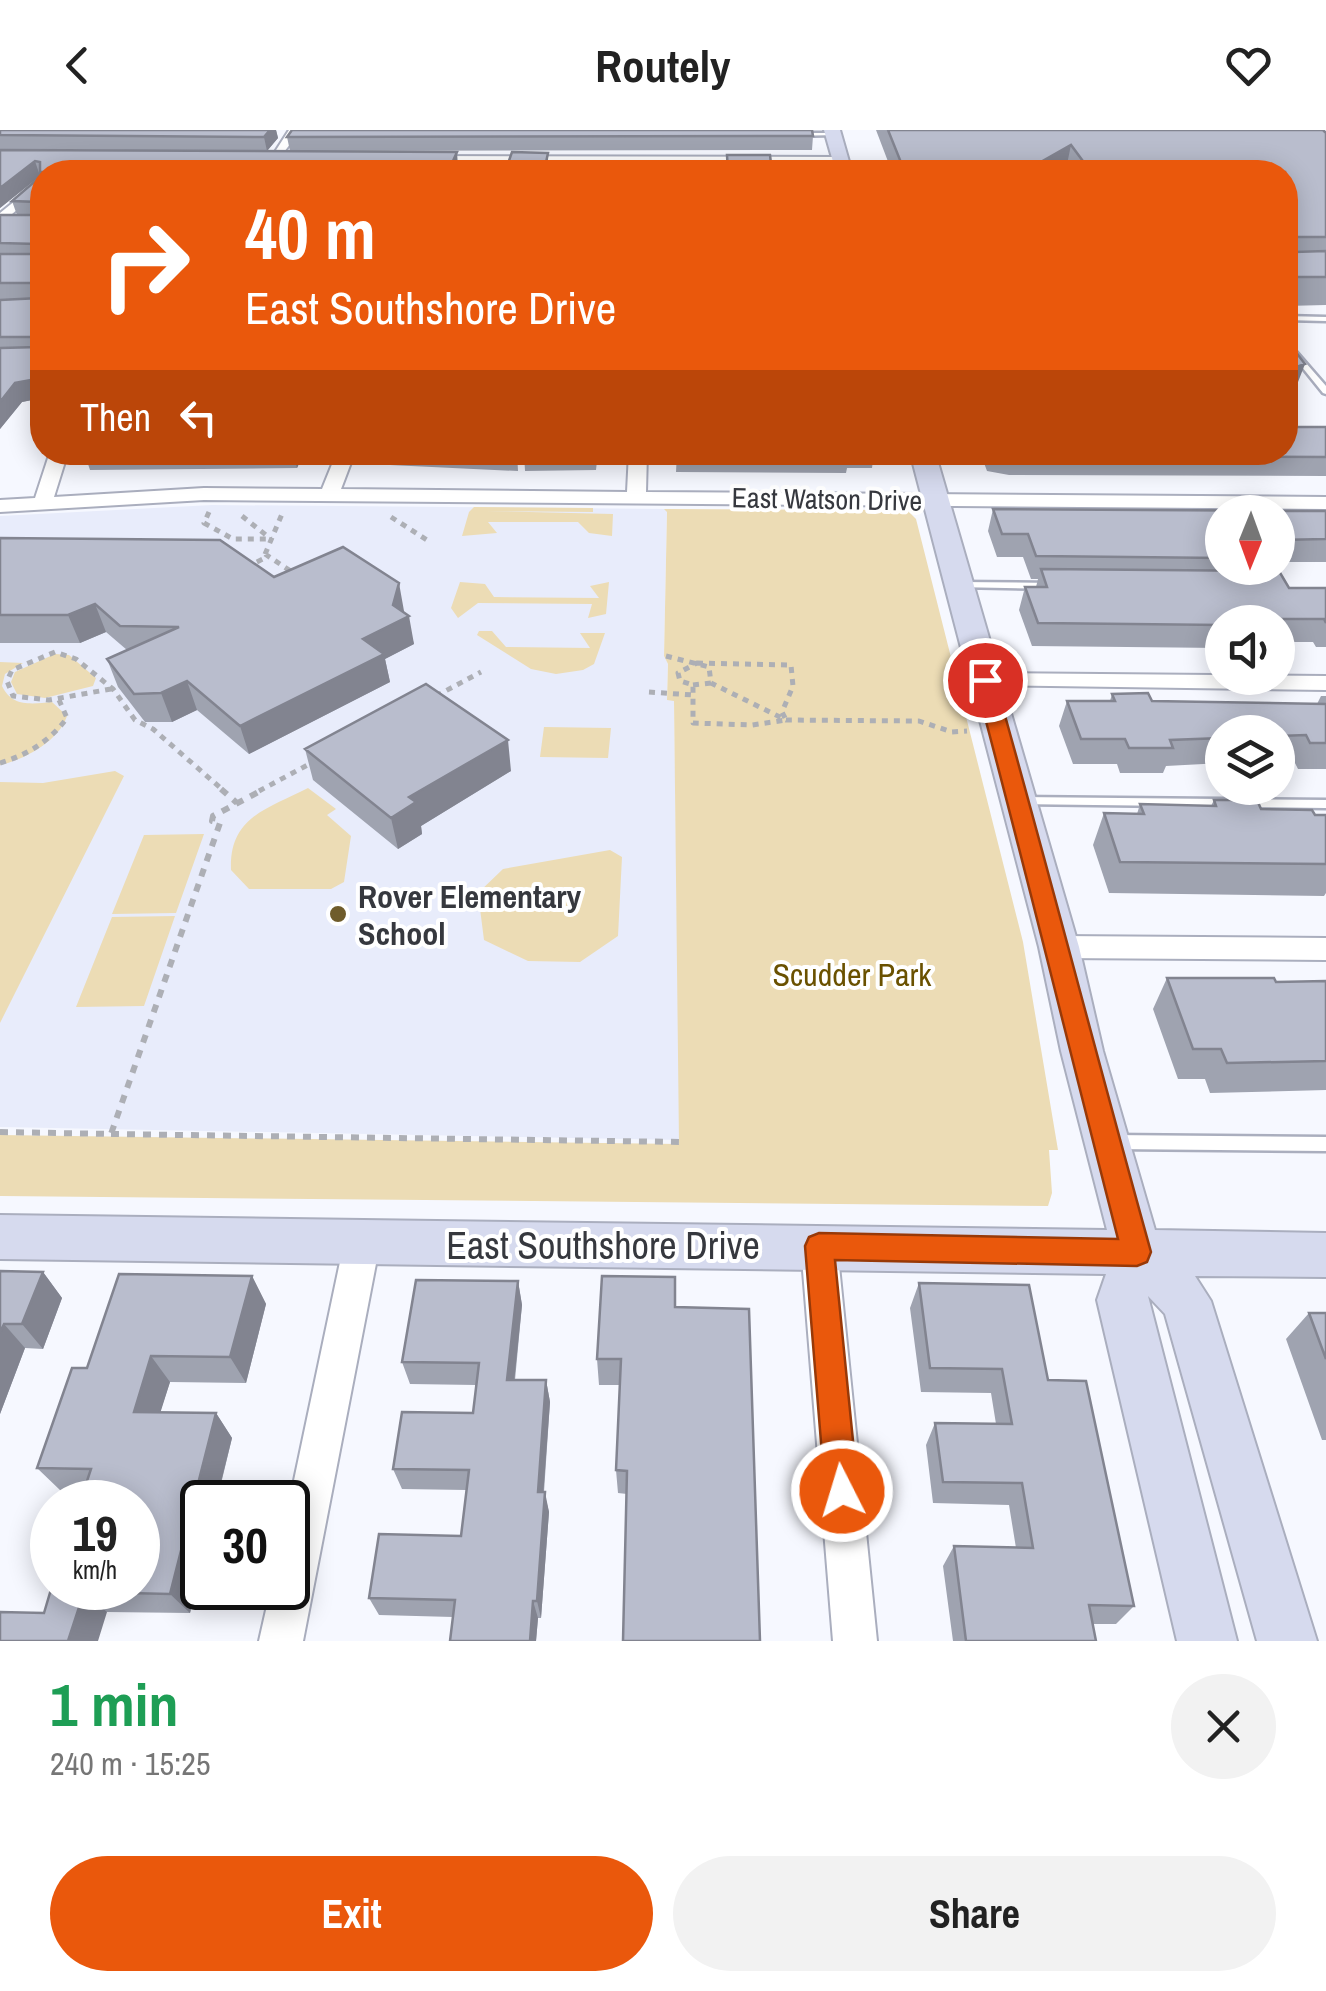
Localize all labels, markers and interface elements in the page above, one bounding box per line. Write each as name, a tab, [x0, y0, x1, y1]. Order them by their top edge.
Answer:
text: Routely	[595, 35, 731, 96]
icon: back	[50, 38, 105, 93]
icon: heart	[1221, 38, 1276, 93]
text: 40 m	[245, 187, 376, 281]
icon: right	[80, 200, 210, 330]
text: East Southshore Drive	[245, 277, 616, 338]
icon: left	[171, 390, 226, 445]
text: Then	[80, 392, 151, 443]
street label: East Watson Drive	[731, 478, 923, 520]
north arrow	[1205, 495, 1295, 585]
map controls	[1205, 495, 1295, 805]
button: sound	[1205, 605, 1295, 695]
pin	[943, 638, 1028, 723]
icon: arrive	[958, 653, 1013, 708]
button: layers	[1205, 715, 1295, 805]
place label: Rover Elementary School	[358, 875, 582, 955]
marker: Rover Elementary School	[327, 903, 349, 925]
park label: Scudder Park	[773, 953, 932, 996]
street label: East Southshore Drive	[446, 1220, 760, 1271]
position arrow	[790, 1439, 894, 1543]
speed limit sign: 30	[180, 1480, 310, 1610]
text: 19	[72, 1499, 118, 1567]
text: km/h	[73, 1553, 117, 1587]
text: 1 min	[50, 1664, 179, 1745]
button: close	[1171, 1674, 1276, 1779]
text: 240 m · 15:25	[50, 1742, 210, 1785]
button: Exit	[50, 1856, 653, 1971]
button: Share	[673, 1856, 1276, 1971]

